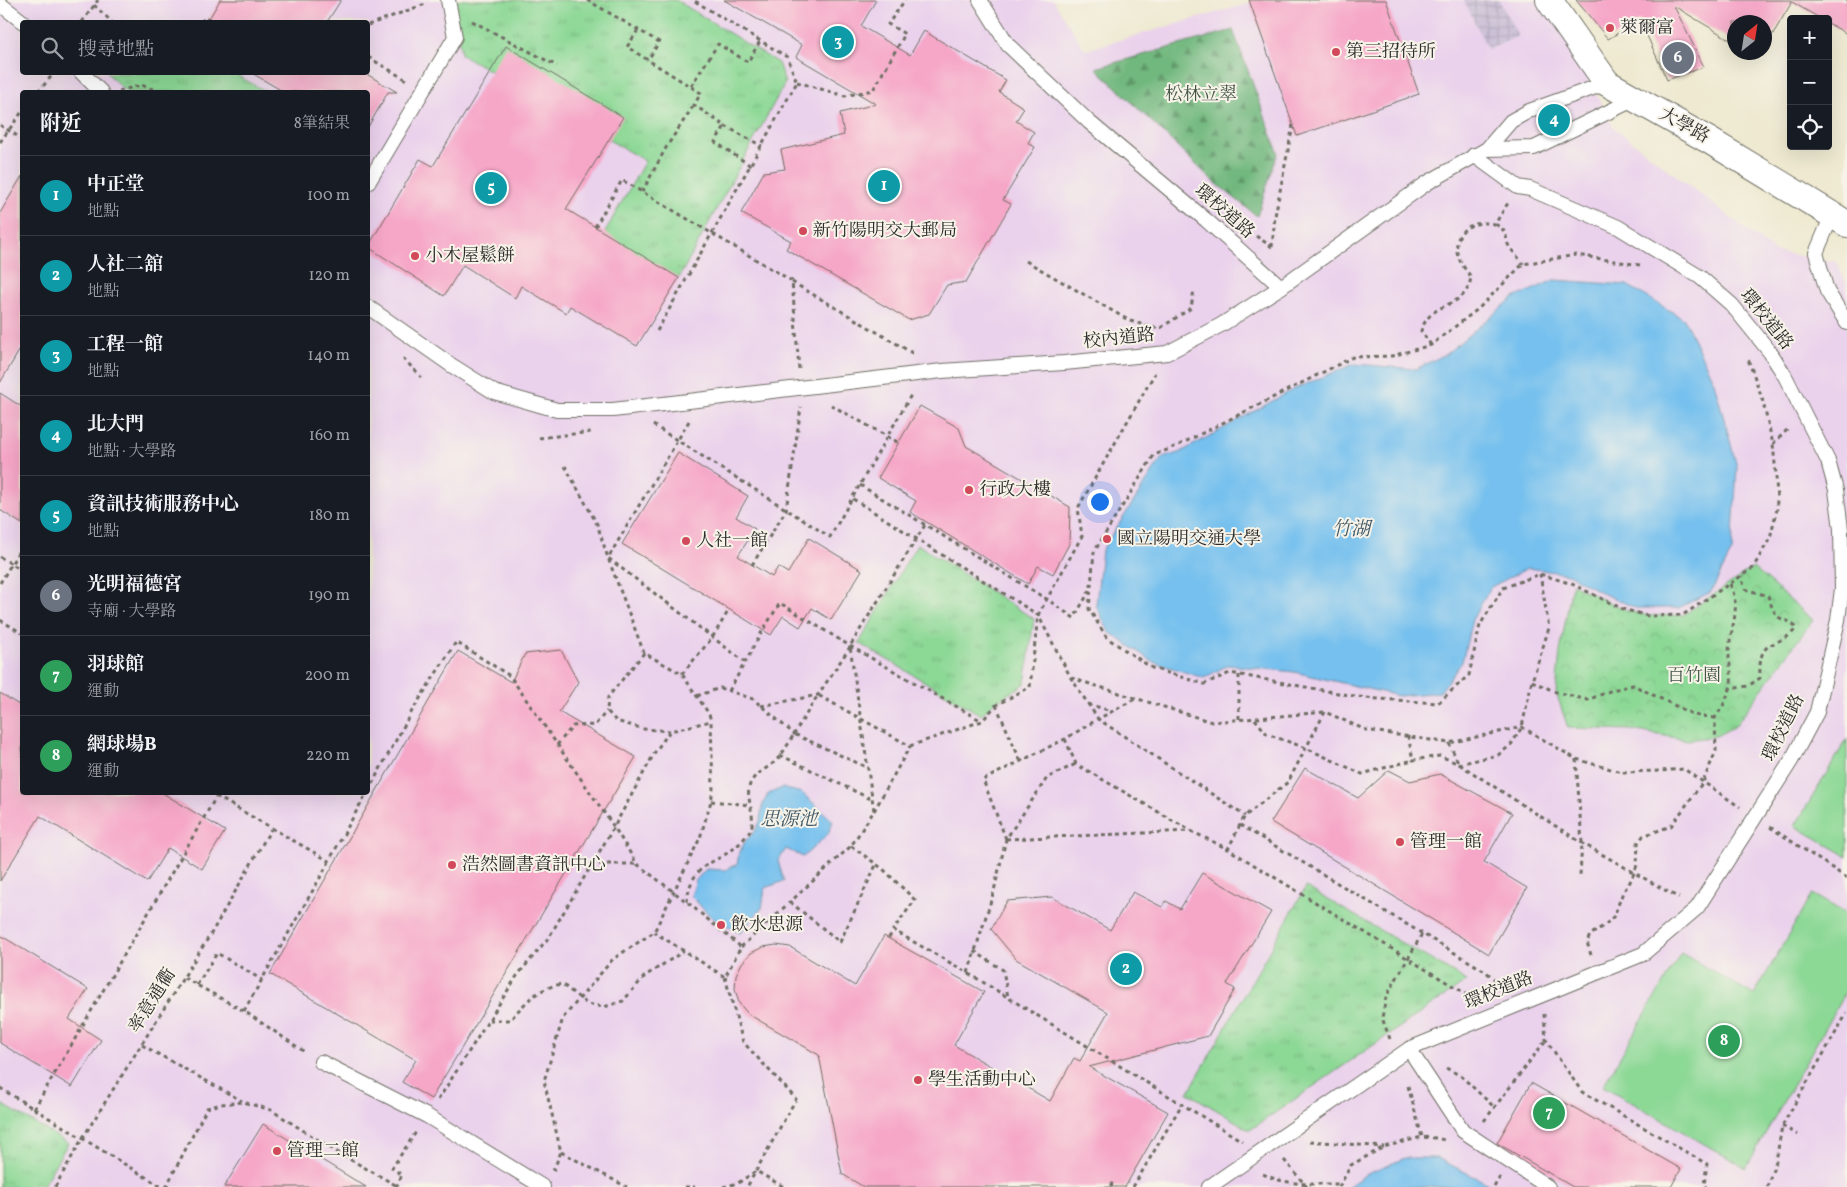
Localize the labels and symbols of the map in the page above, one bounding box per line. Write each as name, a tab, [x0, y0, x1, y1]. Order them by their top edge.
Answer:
north arrow	[1727, 15, 1772, 60]
place label: 萊爾富	[1620, 16, 1674, 41]
marker: 萊爾富	[1604, 22, 1616, 34]
pin: 3	[822, 23, 854, 61]
pin: 6	[1662, 39, 1694, 77]
place label: 第三招待所	[1346, 40, 1436, 65]
marker: 第三招待所	[1330, 46, 1342, 58]
park label: 松林立翠	[1165, 83, 1237, 108]
pin: 4	[1538, 101, 1570, 139]
street label: 大學路	[1654, 102, 1714, 150]
pin: 1	[868, 167, 900, 205]
pin: 5	[475, 169, 507, 207]
street label: 環校道路	[1189, 179, 1259, 245]
place label: 新竹陽明交大郵局	[813, 219, 957, 244]
marker: 新竹陽明交大郵局	[797, 225, 809, 237]
place label: 小木屋鬆餅	[425, 244, 515, 269]
marker: 小木屋鬆餅	[409, 250, 421, 262]
street label: 環校道路	[1734, 284, 1798, 356]
street label: 校內道路	[1082, 323, 1156, 355]
place label: 行政大樓	[979, 478, 1051, 503]
marker: 行政大樓	[963, 484, 975, 496]
your location	[1087, 489, 1113, 515]
water label: 竹湖	[1332, 517, 1373, 543]
place label: 國立陽明交通大學	[1117, 527, 1261, 552]
place label: 人社一館	[696, 529, 768, 554]
marker: 國立陽明交通大學	[1101, 533, 1113, 545]
marker: 人社一館	[680, 535, 692, 547]
park label: 百竹園	[1667, 664, 1721, 689]
street label: 環校道路	[1757, 690, 1811, 766]
water label: 思源池	[760, 807, 819, 833]
place label: 管理一館	[1410, 830, 1482, 855]
marker: 管理一館	[1394, 836, 1406, 848]
place label: 浩然圖書資訊中心	[462, 853, 606, 878]
marker: 浩然圖書資訊中心	[446, 859, 458, 871]
place label: 飲水思源	[731, 913, 803, 938]
marker: 飲水思源	[715, 919, 727, 931]
pin: 2	[1110, 950, 1142, 988]
street label: 率意通衢	[123, 964, 183, 1038]
street label: 環校道路	[1461, 966, 1537, 1016]
pin: 8	[1708, 1022, 1740, 1060]
place label: 學生活動中心	[928, 1068, 1036, 1093]
marker: 學生活動中心	[912, 1074, 924, 1086]
pin: 7	[1533, 1094, 1565, 1132]
place label: 管理二館	[287, 1139, 359, 1164]
marker: 管理二館	[271, 1145, 283, 1157]

